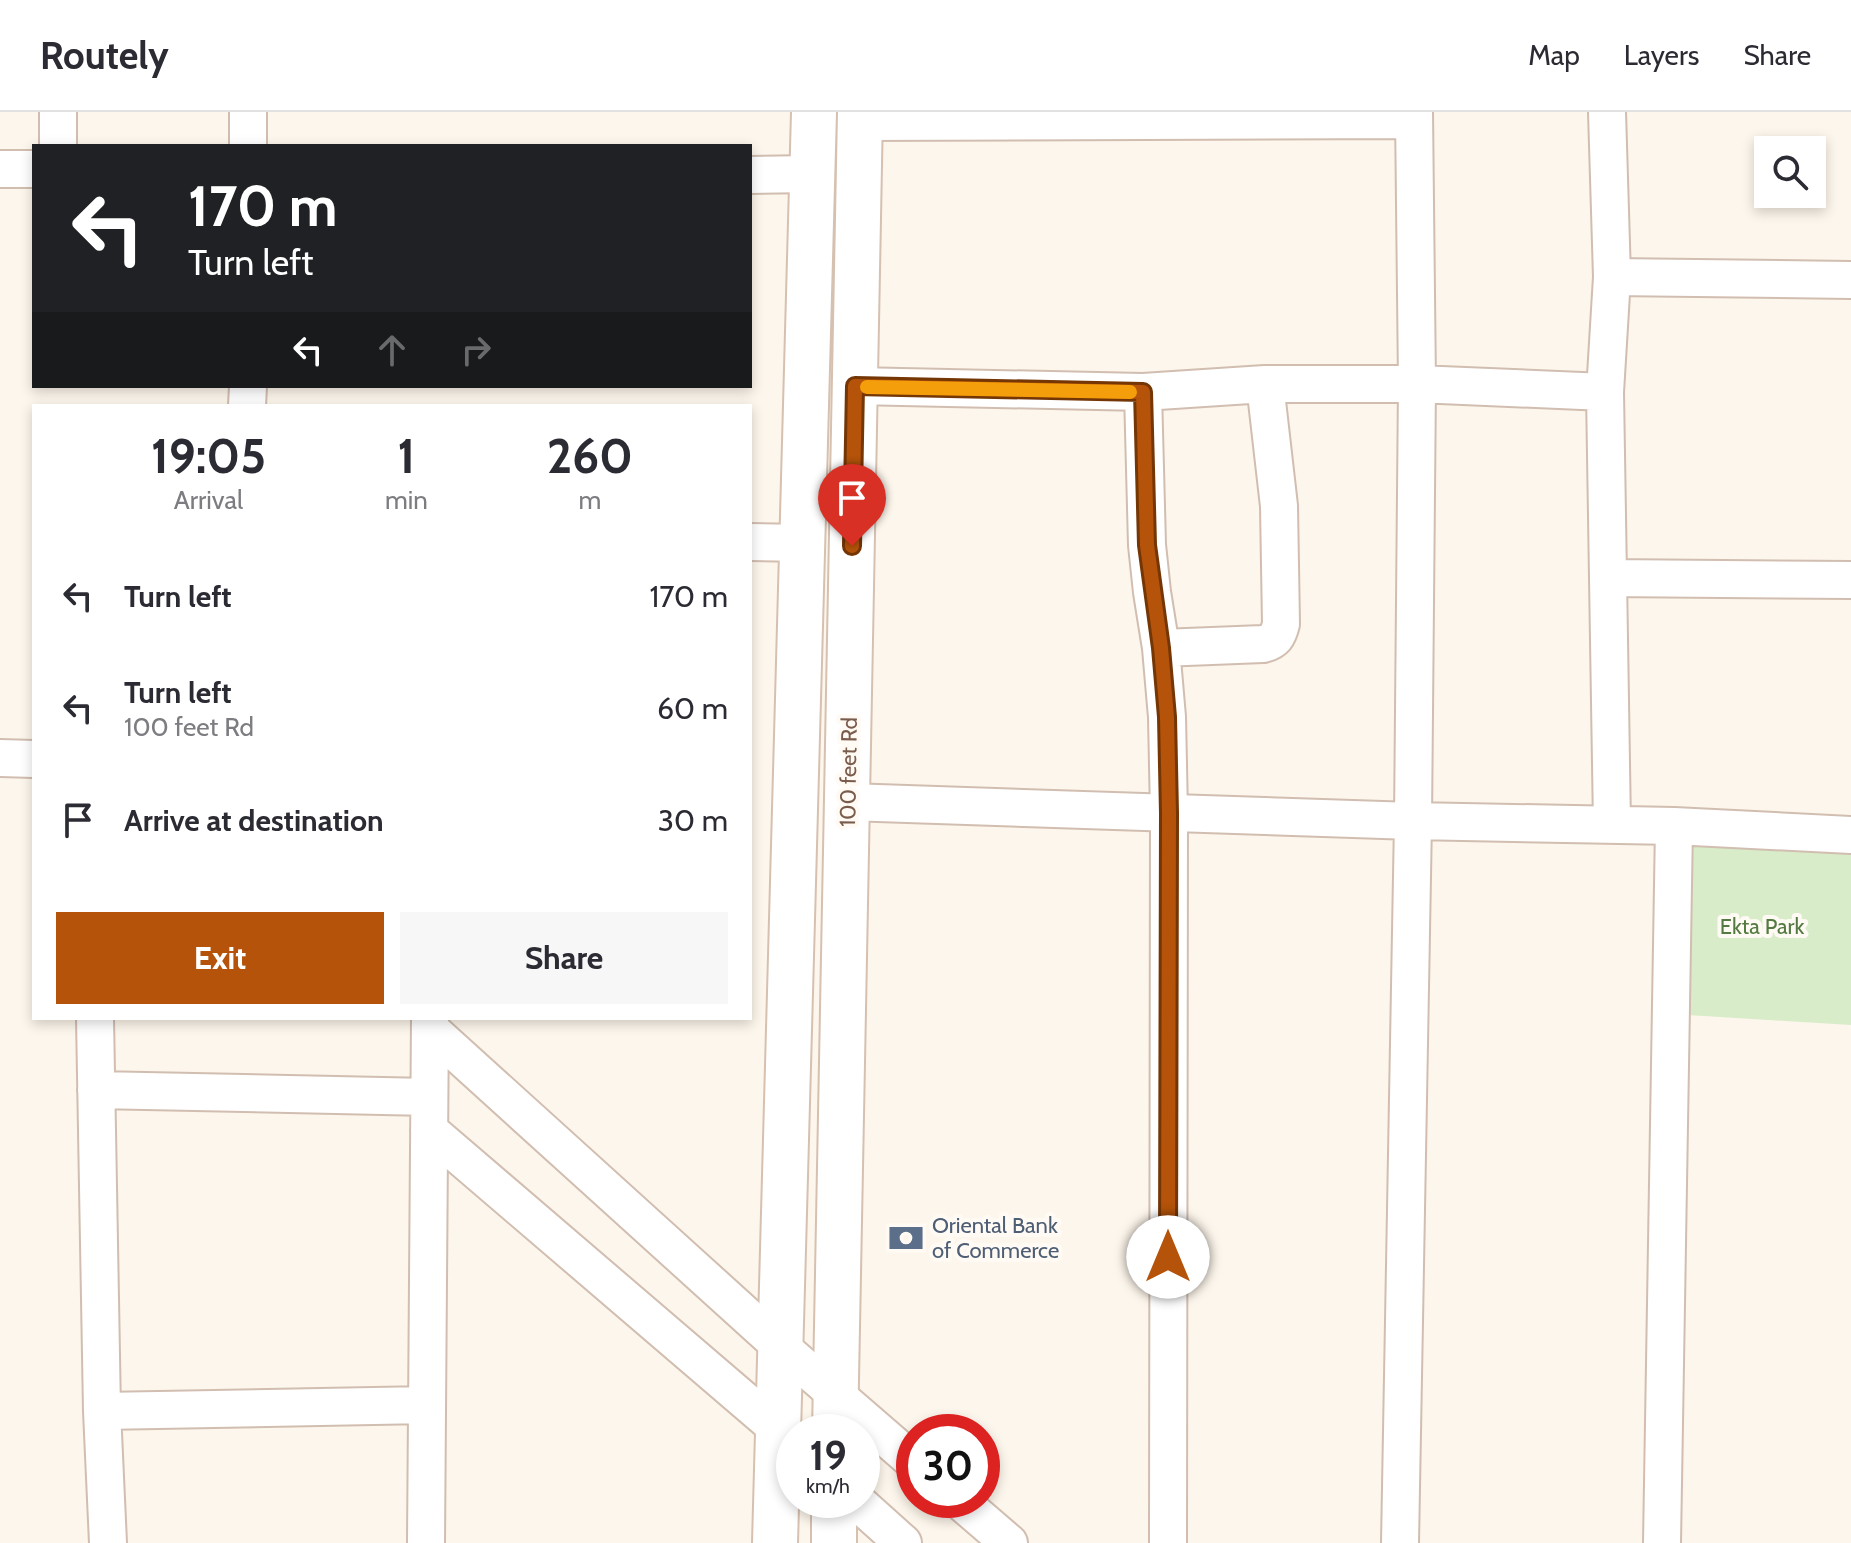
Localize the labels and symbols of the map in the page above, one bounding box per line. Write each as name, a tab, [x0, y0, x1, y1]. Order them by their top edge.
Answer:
pin	[818, 464, 886, 546]
street label: 100 feet Rd	[834, 717, 863, 827]
park label: Ekta Park	[1720, 913, 1804, 940]
place label: Oriental Bank of Commerce	[932, 1212, 1059, 1264]
position arrow	[1126, 1215, 1210, 1299]
bank icon: Oriental Bank of Commerce	[887, 1219, 925, 1257]
speed limit sign: 30	[896, 1414, 1000, 1518]

